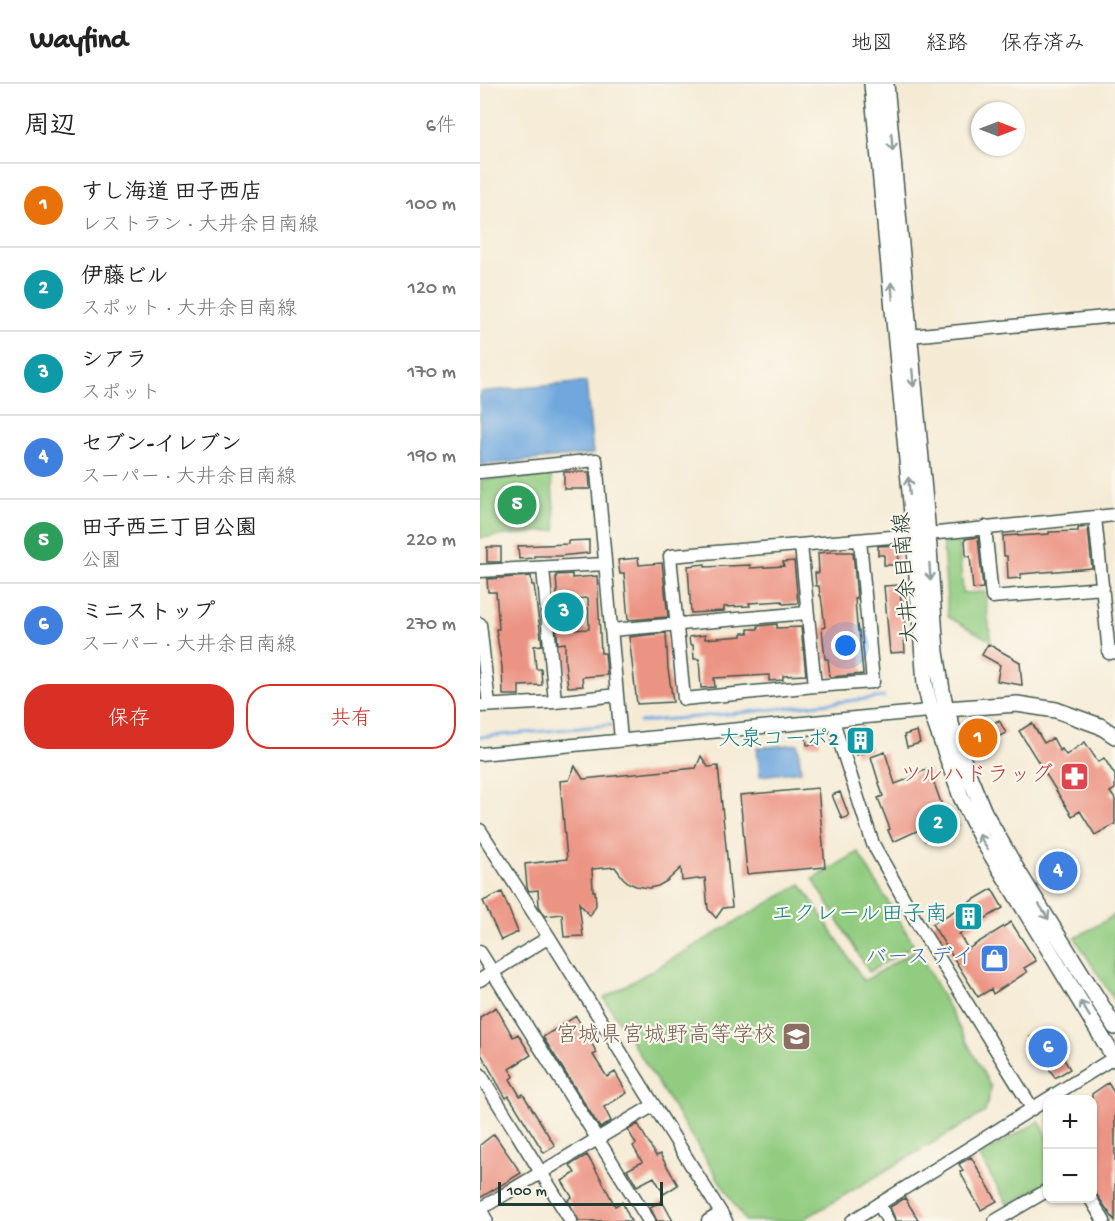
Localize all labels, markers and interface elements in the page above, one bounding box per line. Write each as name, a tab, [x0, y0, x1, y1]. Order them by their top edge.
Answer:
text: Wayfind	[30, 25, 127, 58]
text: 地図	[851, 33, 893, 58]
text: 経路	[926, 33, 968, 58]
text: 保存済み	[1001, 33, 1085, 58]
north arrow	[971, 102, 1025, 156]
text: 周辺	[24, 113, 76, 144]
text: 6件	[426, 116, 456, 139]
one-way arrow	[887, 132, 898, 152]
text: すし海道 田子西店	[81, 181, 262, 207]
text: 1	[39, 194, 48, 217]
text: 100 m	[406, 194, 456, 217]
text: レストラン · 大井余目南線	[81, 215, 318, 238]
text: 伊藤ビル	[81, 265, 169, 291]
text: 2	[39, 278, 48, 301]
text: 120 m	[408, 278, 456, 301]
one-way arrow	[886, 282, 897, 302]
text: スポット · 大井余目南線	[81, 299, 297, 322]
text: シアラ	[81, 349, 147, 375]
text: 3	[38, 362, 49, 385]
text: 170 m	[407, 362, 456, 385]
one-way arrow	[908, 368, 919, 388]
text: スポット	[81, 383, 161, 406]
text: セブン-イレブン	[81, 433, 242, 459]
text: 4	[39, 446, 48, 469]
text: 190 m	[408, 446, 456, 469]
text: スーパー · 大井余目南線	[81, 467, 296, 490]
one-way arrow	[903, 476, 914, 496]
pin: 5	[498, 482, 537, 528]
street label: 大井余目南線	[888, 511, 926, 645]
text: 田子西三丁目公園	[81, 517, 257, 543]
text: 5	[38, 530, 49, 553]
text: 220 m	[406, 530, 456, 553]
text: 公園	[81, 551, 121, 574]
one-way arrow	[925, 562, 936, 582]
pin: 3	[544, 590, 584, 634]
text: ミニストップ	[81, 601, 215, 627]
text: 6	[38, 614, 49, 637]
text: 270 m	[406, 614, 456, 637]
your location	[831, 631, 860, 660]
text: スーパー · 大井余目南線	[81, 635, 296, 658]
button: 保存	[24, 684, 234, 749]
button: 共有	[246, 684, 456, 749]
pin: 1	[958, 716, 998, 760]
building icon: 大泉コーポ2	[844, 725, 876, 757]
place label: 大泉コーポ2	[718, 727, 839, 754]
pharmacy icon: ツルハドラッグ	[1058, 761, 1090, 793]
place label: ツルハドラッグ	[900, 763, 1053, 790]
pin: 2	[918, 802, 958, 846]
one-way arrow	[977, 834, 989, 851]
pin: 4	[1038, 848, 1078, 894]
building icon: エクレール田子南	[952, 900, 984, 932]
place label: エクレール田子南	[771, 902, 947, 929]
one-way arrow	[1038, 903, 1050, 920]
shop icon: バースデイ	[979, 943, 1011, 975]
place label: バースデイ	[865, 946, 974, 972]
one-way arrow	[1078, 1001, 1090, 1018]
school or university icon: 宮城県宮城野高等学校	[781, 1021, 813, 1053]
place label: 宮城県宮城野高等学校	[556, 1023, 776, 1050]
pin: 6	[1028, 1026, 1068, 1070]
map controls	[1043, 1095, 1097, 1203]
button: +	[1043, 1095, 1097, 1149]
button: −	[1043, 1149, 1097, 1203]
scale bar	[498, 1179, 663, 1206]
text: 100 m	[507, 1183, 547, 1202]

